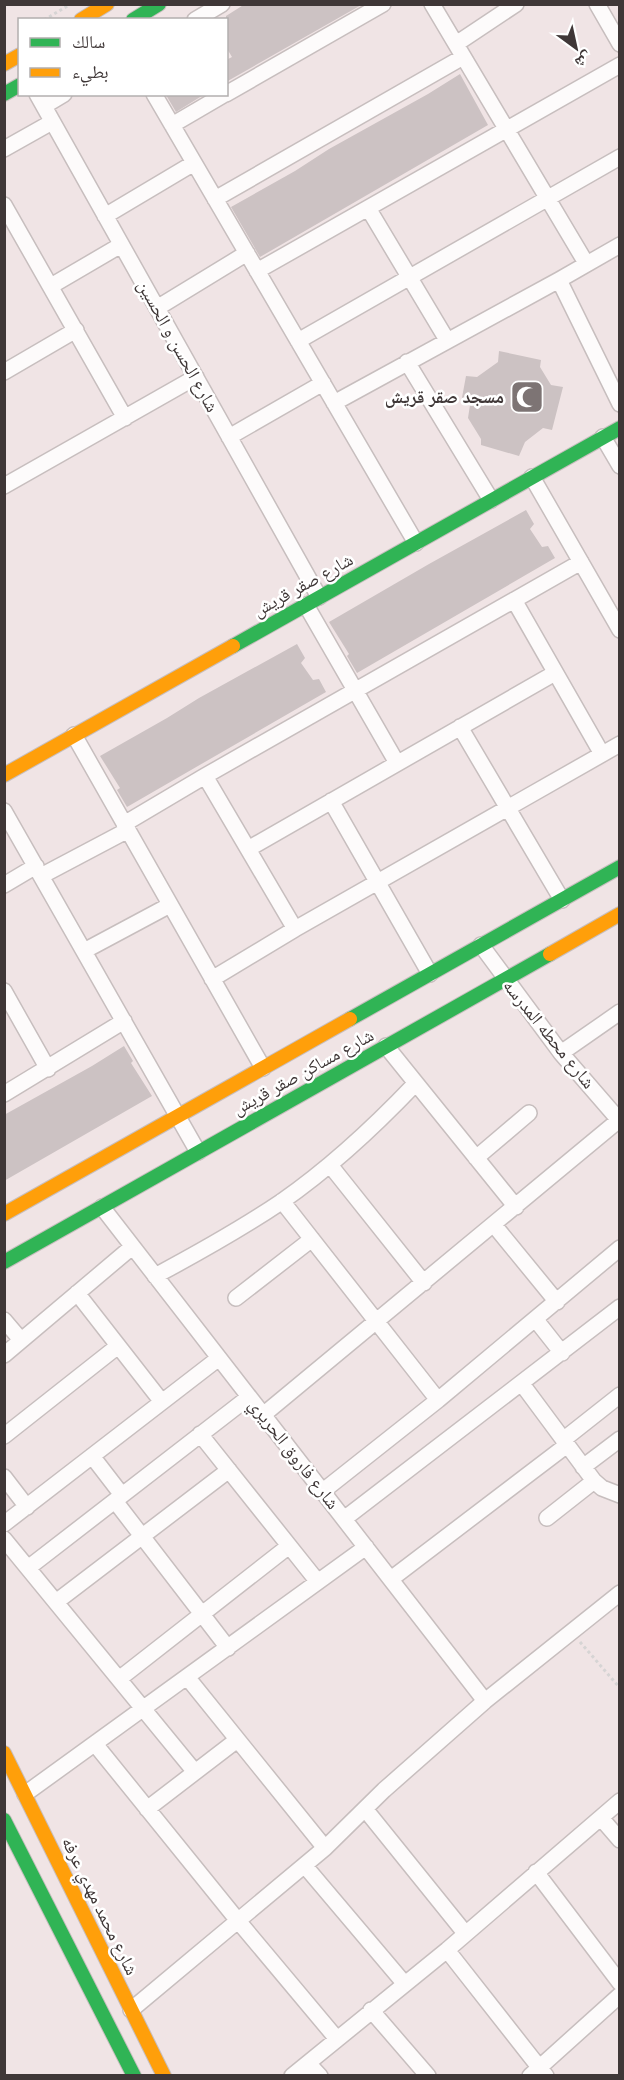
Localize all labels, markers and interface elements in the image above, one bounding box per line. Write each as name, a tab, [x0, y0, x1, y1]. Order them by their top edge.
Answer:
legend	[18, 18, 228, 96]
north arrow	[546, 18, 606, 78]
text: سالك	[72, 31, 105, 52]
text: ش	[572, 48, 596, 73]
text: بطيء	[72, 61, 109, 87]
street label: شارع الحسن و الحسين	[133, 276, 223, 416]
mosque icon: مسجد صقر قريش	[509, 379, 545, 415]
place label: مسجد صقر قريش	[385, 386, 504, 408]
street label: شارع صقر قريش	[249, 548, 357, 622]
street label: شارع محطه المدرسه	[498, 975, 600, 1093]
street label: شارع مساكن صقر قريش	[228, 1024, 378, 1120]
street label: شارع فاروق الحريري	[241, 1394, 344, 1516]
street label: شارع محمد مهدي عرفه	[54, 1833, 143, 1980]

